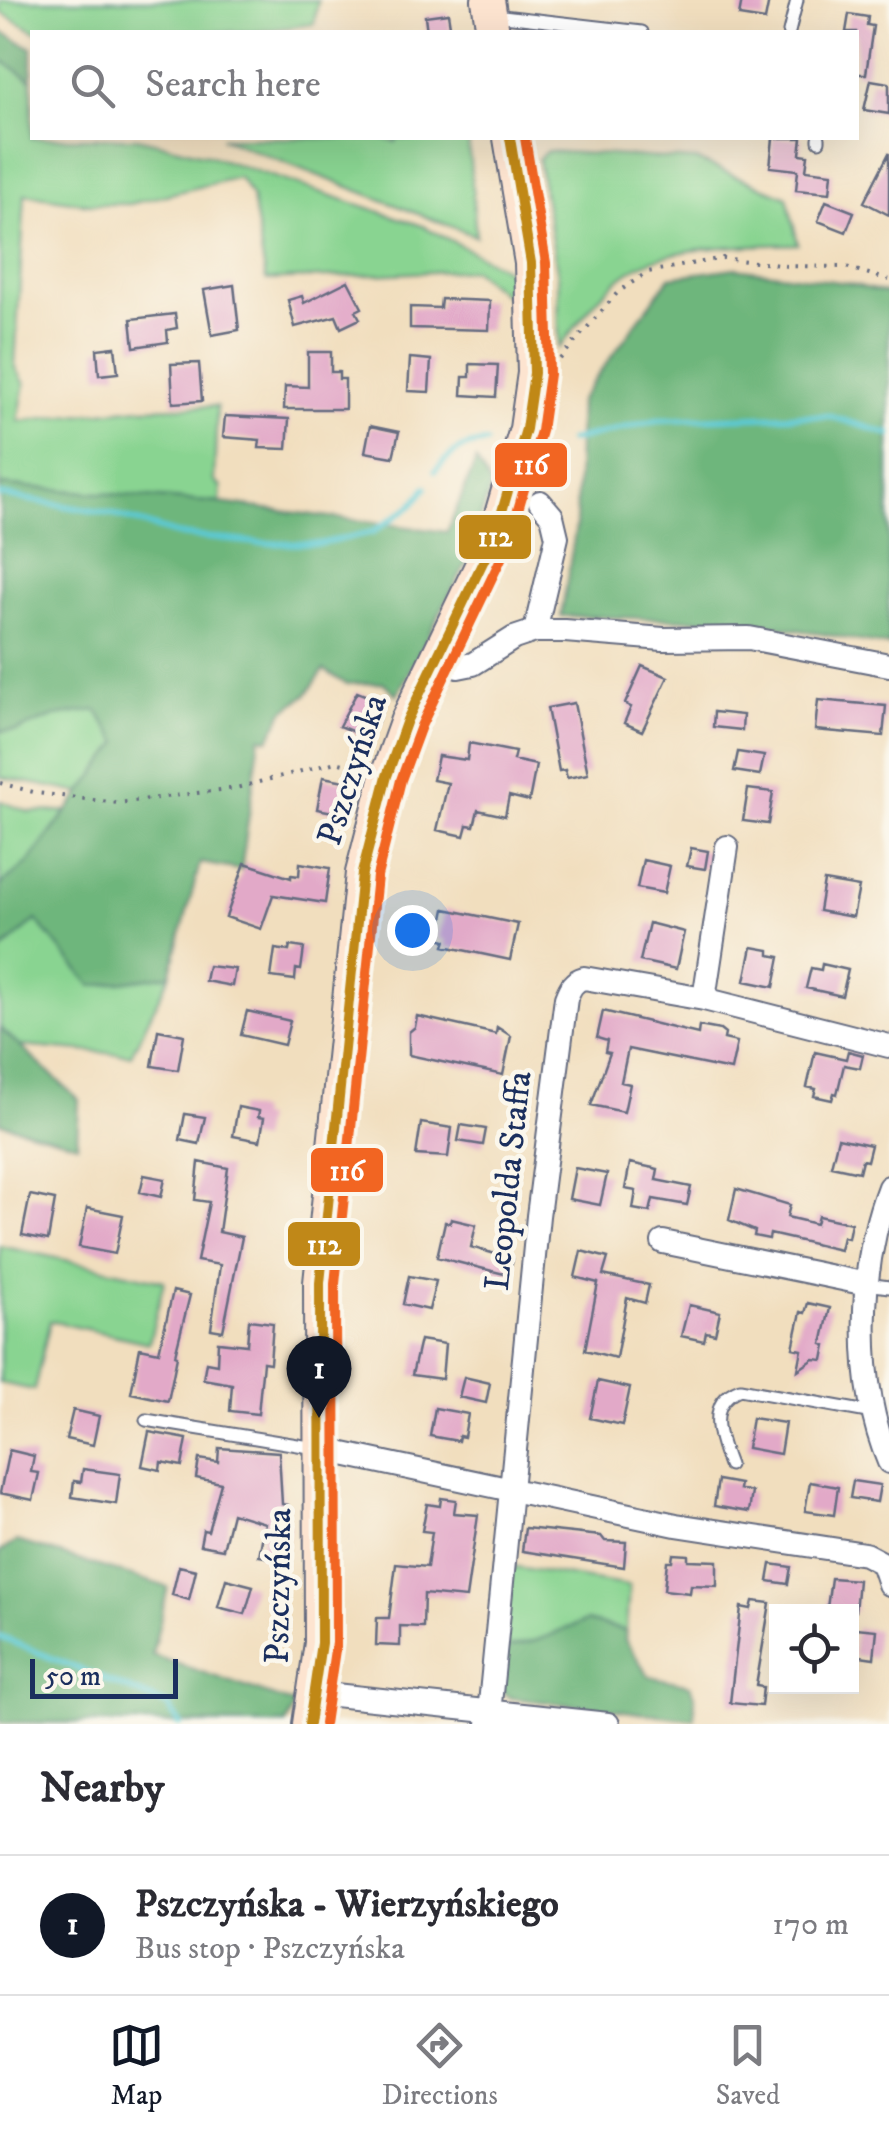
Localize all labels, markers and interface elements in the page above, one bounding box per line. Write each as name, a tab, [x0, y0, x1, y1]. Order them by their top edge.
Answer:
search box	[30, 30, 859, 140]
icon: search	[65, 58, 120, 113]
text: Search here	[145, 61, 321, 109]
line badge: 116	[493, 441, 569, 489]
text: 116	[513, 448, 550, 483]
line badge: 112	[457, 513, 533, 561]
text: 112	[478, 520, 512, 555]
street label: Pszczyńska	[308, 689, 398, 851]
your location	[387, 905, 438, 956]
street label: Leopolda Staffa	[476, 1069, 542, 1293]
line badge: 116	[309, 1146, 385, 1194]
text: 116	[329, 1154, 366, 1189]
line badge: 112	[286, 1220, 362, 1268]
text: 112	[307, 1228, 341, 1263]
pin: 1	[286, 1336, 352, 1418]
street label: Pszczyńska	[256, 1508, 302, 1664]
map controls	[769, 1604, 859, 1694]
button: locate	[769, 1604, 859, 1694]
scale bar	[30, 1654, 178, 1698]
text: 50 m	[45, 1659, 101, 1694]
text: Nearby	[40, 1763, 164, 1815]
text: Pszczyńska - Wierzyńskiego	[135, 1881, 559, 1929]
text: 1	[67, 1905, 78, 1945]
text: 170 m	[772, 1905, 849, 1945]
text: Bus stop · Pszczyńska	[135, 1929, 405, 1969]
tab: Map	[109, 2018, 164, 2113]
tab: Directions	[382, 2018, 498, 2113]
tab: Saved	[716, 2018, 780, 2113]

